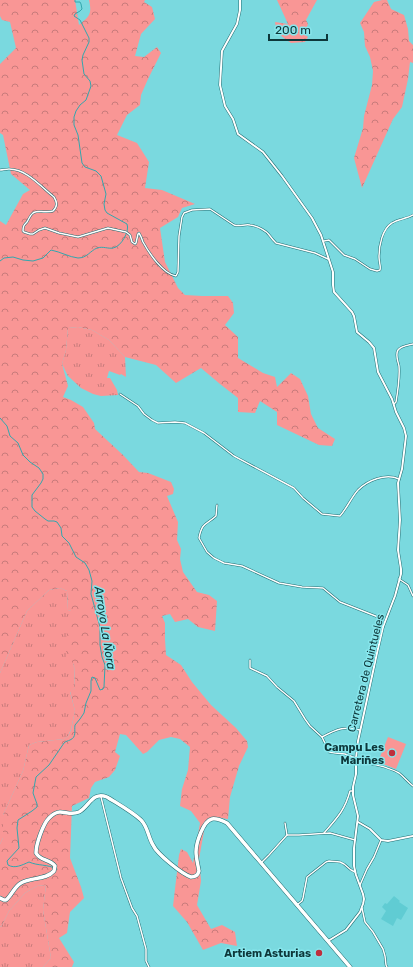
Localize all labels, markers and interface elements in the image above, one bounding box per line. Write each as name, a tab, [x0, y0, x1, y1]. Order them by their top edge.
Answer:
scale bar	[269, 16, 327, 42]
text: 200 m	[275, 23, 311, 37]
water label: Arroyo La Ñora	[91, 585, 118, 670]
street label: Carretera de Quintueles	[345, 612, 387, 733]
place label: Campu Les Mariñes	[324, 741, 384, 767]
marker: Campu Les Mariñes	[387, 748, 397, 758]
place label: Artiem Asturias	[224, 947, 311, 960]
marker: Artiem Asturias	[314, 948, 324, 958]

